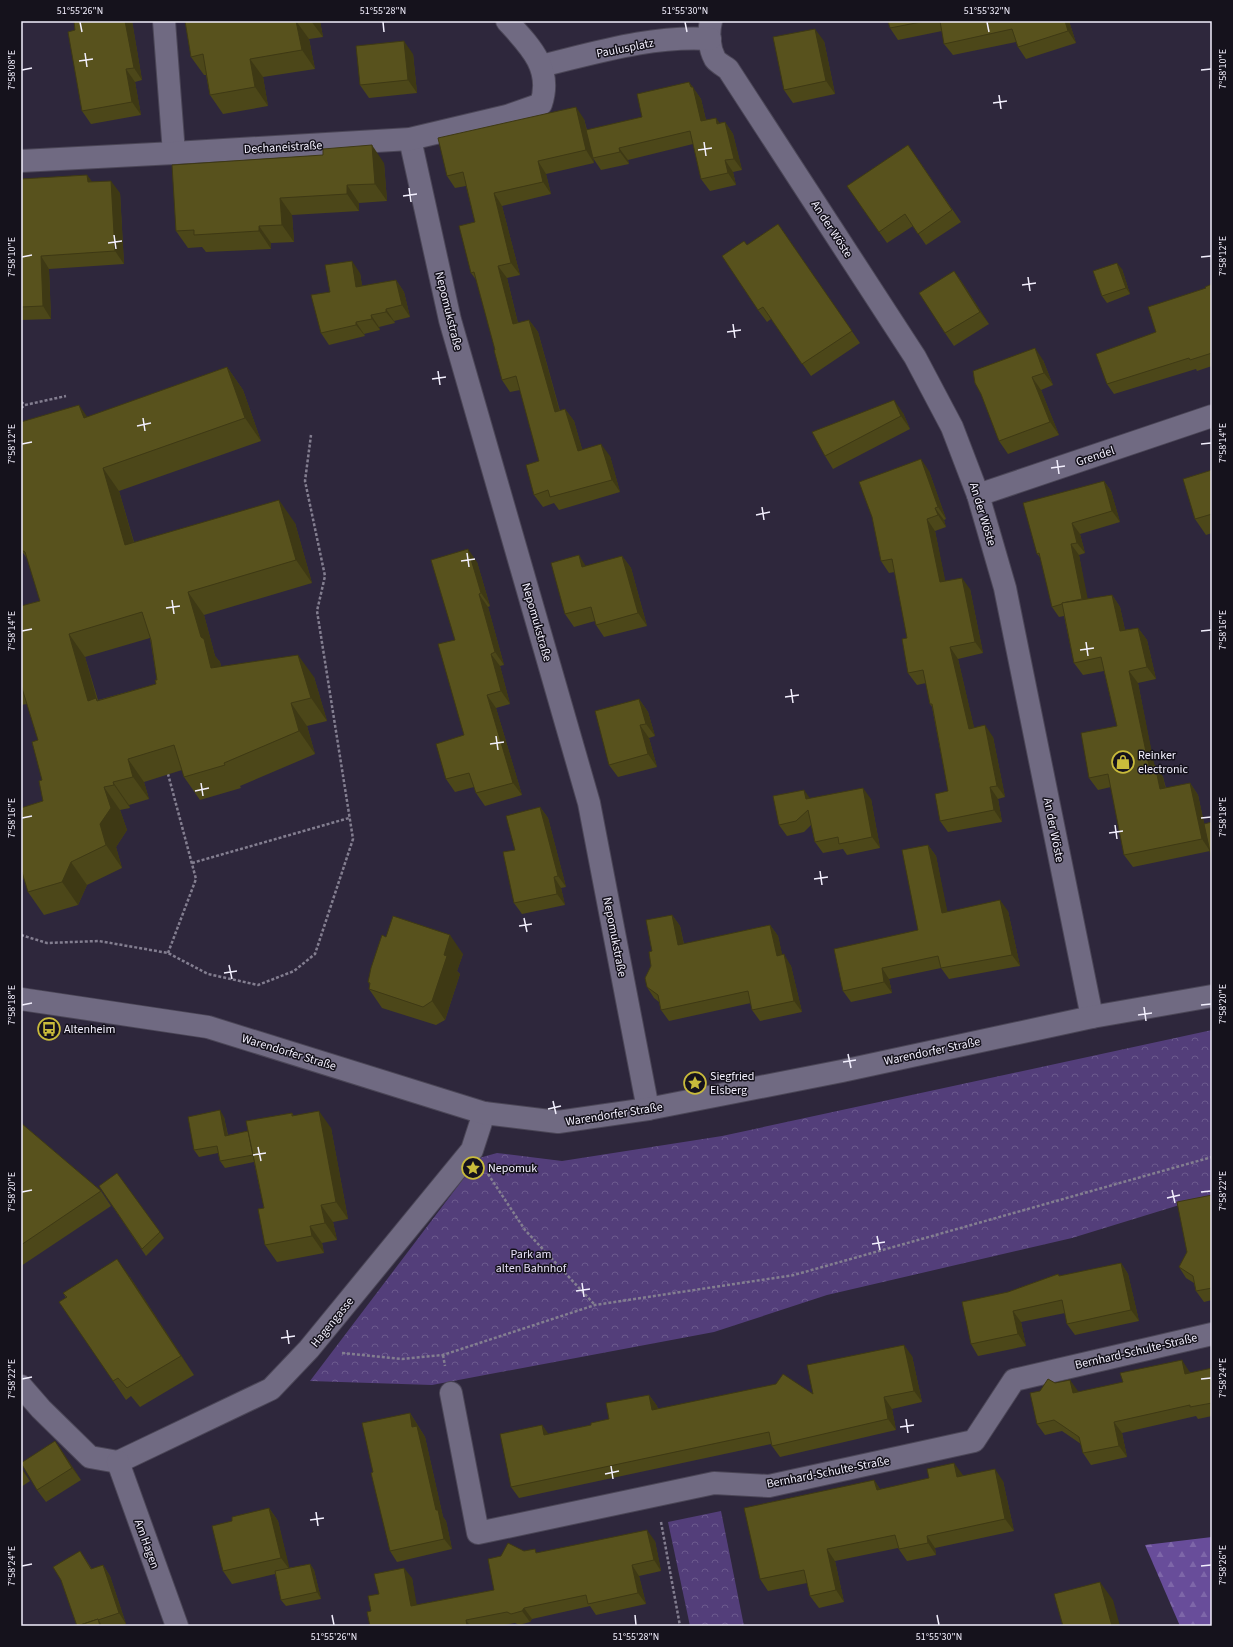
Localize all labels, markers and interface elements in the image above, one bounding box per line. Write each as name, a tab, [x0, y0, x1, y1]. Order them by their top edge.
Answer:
text: 51°55'26"N	[57, 4, 103, 18]
text: 51°55'28"N	[360, 4, 406, 18]
text: 51°55'30"N	[662, 4, 708, 18]
text: 51°55'32"N	[964, 4, 1010, 18]
street label: Paulusplatz	[595, 35, 655, 62]
text: 7°58'10"E	[1216, 49, 1230, 89]
text: 7°58'08"E	[5, 50, 19, 90]
street label: Dechaneistraße	[243, 137, 323, 158]
street label: An der Wöste	[807, 197, 856, 261]
text: 7°58'12"E	[1216, 236, 1230, 276]
text: 7°58'10"E	[5, 237, 19, 277]
street label: Nepomukstraße	[430, 270, 467, 352]
text: 7°58'14"E	[1216, 423, 1230, 463]
text: 7°58'12"E	[5, 424, 19, 464]
street label: Grendel	[1074, 442, 1117, 471]
street label: An der Wöste	[965, 480, 1000, 548]
street label: Nepomukstraße	[517, 581, 556, 663]
text: 7°58'16"E	[1216, 610, 1230, 650]
text: 7°58'14"E	[5, 611, 19, 651]
place label: Reinker electronic	[1138, 747, 1188, 778]
shop icon: Reinker electronic	[1110, 749, 1136, 775]
street label: An der Wöste	[1039, 796, 1068, 864]
text: 7°58'18"E	[1216, 797, 1230, 837]
text: 7°58'16"E	[5, 798, 19, 838]
street label: Nepomukstraße	[598, 896, 631, 978]
text: 7°58'20"E	[1216, 984, 1230, 1024]
text: 7°58'18"E	[5, 985, 19, 1025]
bus stop icon: Altenheim	[36, 1016, 62, 1042]
place label: Altenheim	[64, 1021, 115, 1038]
street label: Warendorfer Straße	[239, 1030, 338, 1075]
street label: Warendorfer Straße	[882, 1033, 982, 1070]
place label: Siegfried Elsberg	[710, 1068, 754, 1099]
place icon: Siegfried Elsberg	[682, 1070, 708, 1096]
street label: Warendorfer Straße	[564, 1098, 664, 1131]
place icon: Nepomuk	[460, 1155, 486, 1181]
place label: Nepomuk	[488, 1160, 537, 1177]
text: 7°58'22"E	[1216, 1171, 1230, 1211]
text: 7°58'20"E	[5, 1172, 19, 1212]
park label: Park am alten Bahnhof	[496, 1246, 567, 1277]
street label: Hagengasse	[307, 1294, 358, 1351]
street label: Bernhard-Schulte-Straße	[1073, 1329, 1199, 1374]
text: 7°58'24"E	[1216, 1358, 1230, 1398]
text: 7°58'22"E	[5, 1359, 19, 1399]
street label: Bernhard-Schulte-Straße	[765, 1452, 891, 1493]
street label: Am Hagen	[130, 1517, 163, 1571]
text: 7°58'26"E	[1216, 1545, 1230, 1585]
text: 7°58'24"E	[5, 1546, 19, 1586]
text: 51°55'26"N	[311, 1630, 357, 1644]
text: 51°55'28"N	[613, 1630, 659, 1644]
text: 51°55'30"N	[916, 1630, 962, 1644]

